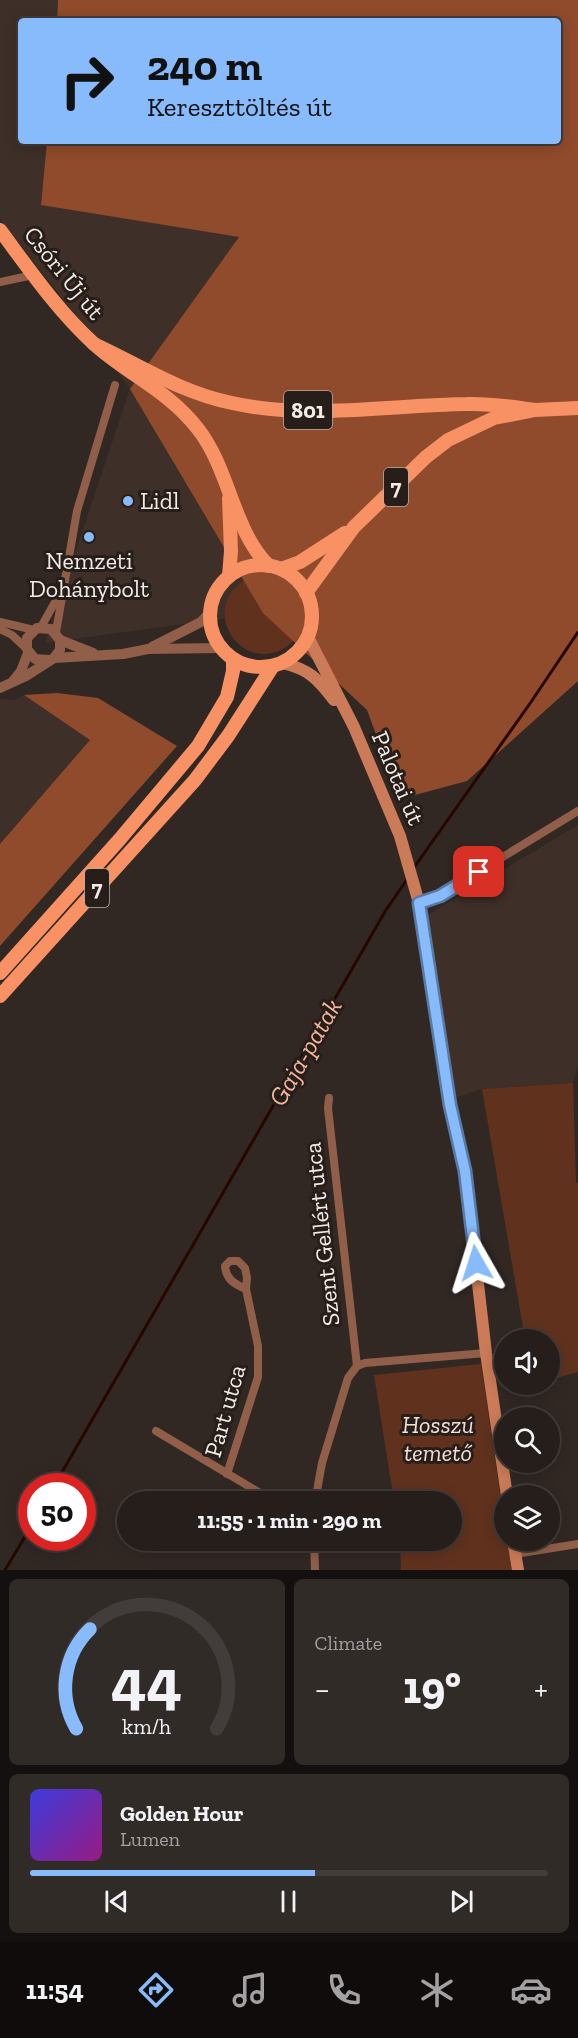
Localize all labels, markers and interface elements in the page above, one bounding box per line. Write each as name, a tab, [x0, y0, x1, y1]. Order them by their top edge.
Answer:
text: 240 m	[147, 40, 262, 91]
icon: right	[48, 42, 126, 120]
text: Kereszttöltés út	[147, 91, 332, 123]
street label: Csóri Új út	[18, 220, 111, 325]
road number: 801	[284, 391, 332, 429]
road number: 7	[384, 468, 408, 506]
place label: Lidl	[140, 486, 179, 515]
marker: Lidl	[121, 494, 135, 508]
marker: Nemzeti Dohánybolt	[82, 530, 96, 544]
place label: Nemzeti Dohánybolt	[29, 546, 149, 603]
street label: Palotai út	[366, 727, 431, 829]
pin	[453, 846, 504, 897]
icon: arrive	[462, 855, 495, 888]
road number: 7	[85, 869, 109, 907]
water label: Gaja-patak	[261, 993, 349, 1111]
street label: Szent Gellért utca	[297, 1140, 346, 1327]
position arrow	[444, 1231, 508, 1295]
map controls	[494, 1329, 560, 1551]
button: sound	[494, 1329, 560, 1395]
street label: Part utca	[198, 1361, 252, 1460]
button: search	[494, 1407, 560, 1473]
park label: Hosszú temető	[402, 1410, 474, 1467]
speed limit sign: 50	[18, 1473, 96, 1551]
button: layers	[494, 1485, 560, 1551]
text: 11:55 · 1 min · 290 m	[197, 1507, 382, 1534]
text: Climate	[315, 1631, 382, 1655]
text: 44	[111, 1644, 182, 1719]
text: 19°	[403, 1661, 461, 1715]
text: −	[315, 1669, 330, 1708]
text: +	[534, 1669, 548, 1708]
text: km/h	[122, 1714, 171, 1739]
text: Golden Hour	[120, 1800, 244, 1827]
text: Lumen	[120, 1827, 180, 1851]
icon: previous	[100, 1885, 133, 1918]
icon: pause	[272, 1885, 305, 1918]
icon: next	[445, 1885, 478, 1918]
icon: directions	[135, 1969, 177, 2011]
icon: music	[229, 1969, 271, 2011]
icon: phone	[323, 1969, 365, 2011]
icon: climate	[416, 1969, 458, 2011]
icon: car	[510, 1969, 552, 2011]
text: 11:54	[26, 1974, 84, 2006]

